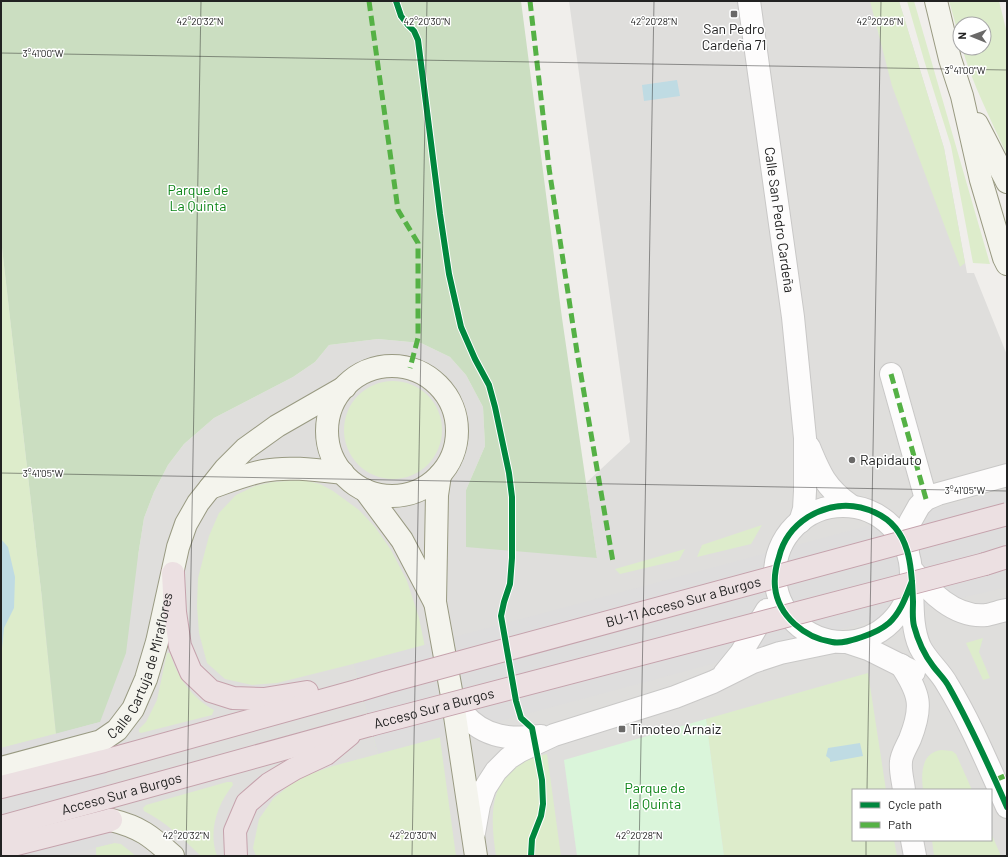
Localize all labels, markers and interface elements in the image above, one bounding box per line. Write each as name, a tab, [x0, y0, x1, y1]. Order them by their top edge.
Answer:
marker: San Pedro Cardeña 71	[729, 9, 739, 19]
text: 42°20'32"N	[177, 15, 223, 27]
text: 42°20'30"N	[403, 15, 451, 27]
text: 42°20'28"N	[631, 15, 677, 27]
text: 42°20'26"N	[857, 15, 903, 27]
north arrow	[952, 16, 992, 56]
place label: San Pedro Cardeña 71	[702, 20, 766, 53]
text: N	[955, 32, 968, 40]
text: 3°41'00"W	[22, 47, 64, 59]
text: 3°41'00"W	[944, 64, 986, 76]
street label: Calle San Pedro Cardeña	[761, 146, 799, 294]
park label: Parque de La Quinta	[168, 181, 228, 214]
place label: Rapidauto	[860, 451, 922, 468]
marker: Rapidauto	[847, 455, 857, 465]
text: 3°41'05"W	[23, 467, 64, 479]
text: 3°41'05"W	[945, 484, 986, 496]
street label: BU-11 Acceso Sur a Burgos	[604, 572, 763, 630]
street label: Calle Cartuja de Miraflores	[104, 591, 176, 742]
street label: Acceso Sur a Burgos	[372, 684, 496, 732]
place label: Timoteo Arnaiz	[630, 720, 721, 737]
marker: Timoteo Arnaiz	[617, 724, 627, 734]
street label: Acceso Sur a Burgos	[59, 768, 184, 818]
park label: Parque de la Quinta	[625, 779, 685, 812]
legend	[852, 789, 992, 841]
text: Cycle path	[888, 797, 942, 811]
text: Path	[888, 817, 912, 831]
text: 42°20'32"N	[163, 829, 209, 841]
text: 42°20'30"N	[389, 829, 437, 841]
text: 42°20'28"N	[616, 829, 662, 841]

